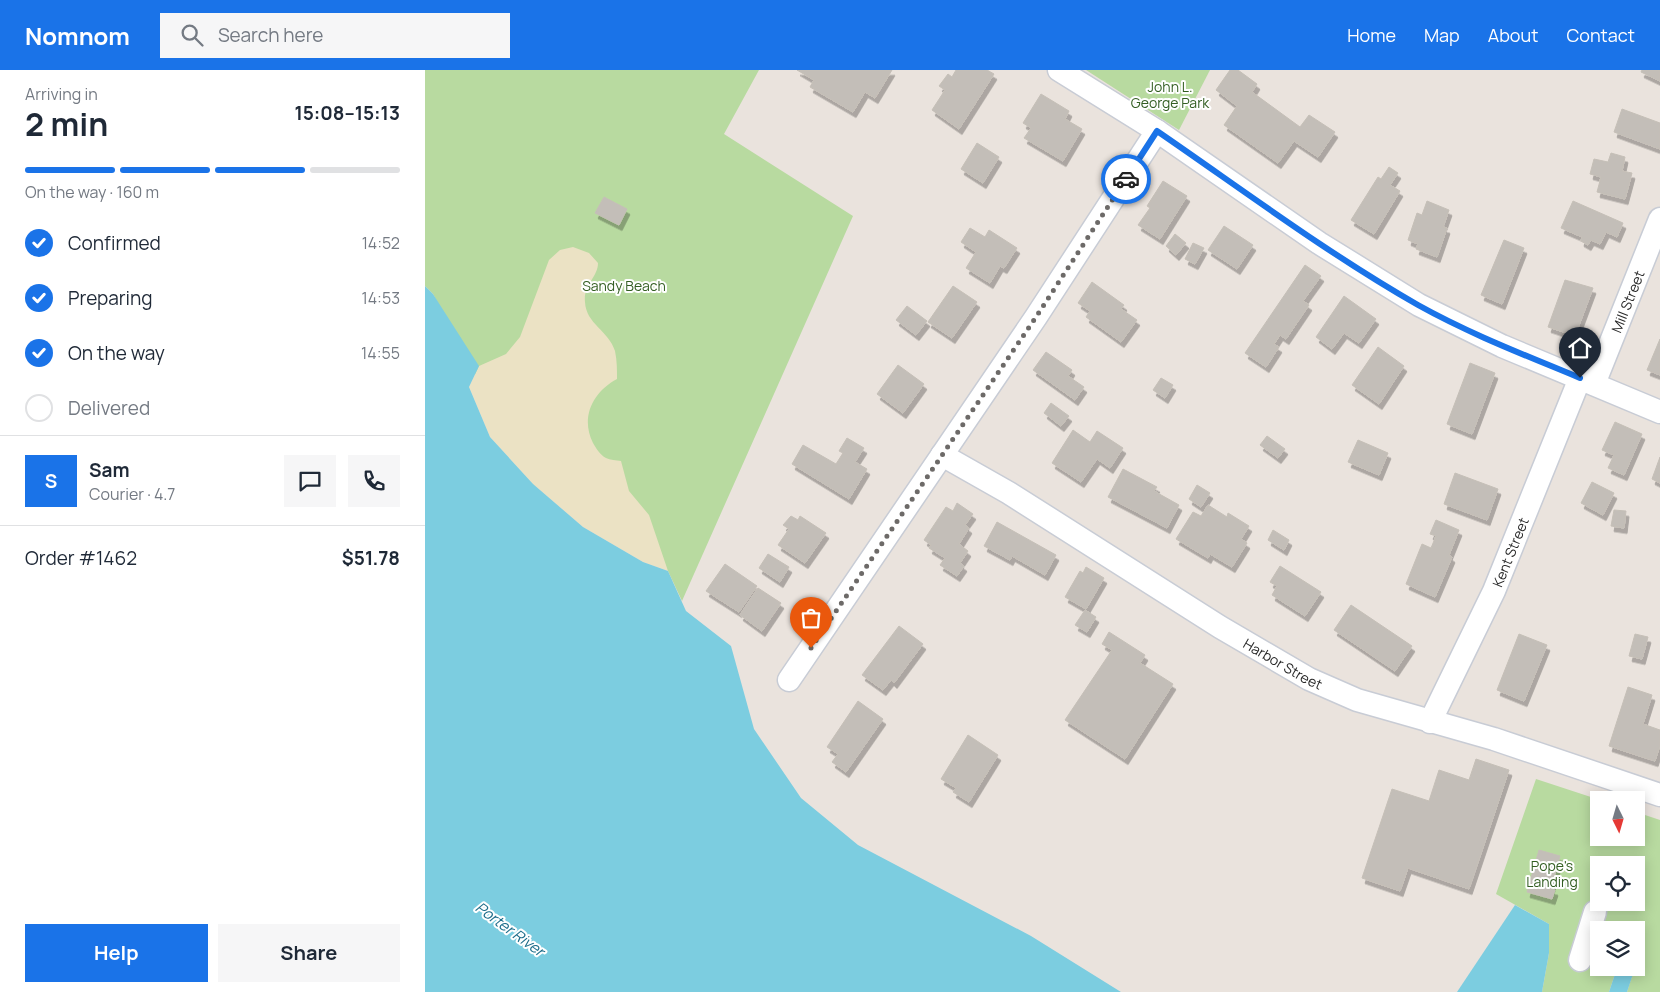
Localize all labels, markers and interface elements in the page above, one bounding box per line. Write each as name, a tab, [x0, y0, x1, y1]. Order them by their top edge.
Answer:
search box	[160, 13, 510, 58]
text: Nomnom	[25, 19, 130, 52]
icon: search	[178, 21, 206, 49]
text: Search here	[218, 22, 323, 48]
text: Home	[1347, 23, 1396, 47]
text: Map	[1424, 23, 1460, 47]
text: About	[1488, 23, 1538, 47]
text: Contact	[1566, 23, 1635, 47]
park label: John L. George Park	[1131, 77, 1210, 112]
text: Arriving in	[25, 83, 98, 105]
text: 15:08–15:13	[294, 100, 400, 126]
text: 2 min	[25, 102, 108, 146]
courier	[1101, 154, 1151, 204]
icon: car	[1112, 165, 1140, 193]
text: On the way · 160 m	[25, 181, 159, 203]
icon: check	[25, 229, 53, 257]
text: Confirmed	[68, 230, 161, 256]
text: 14:52	[362, 232, 400, 254]
street label: Mill Street	[1606, 267, 1648, 335]
park label: Sandy Beach	[582, 276, 666, 295]
icon: check	[25, 284, 53, 312]
text: Preparing	[68, 285, 153, 311]
text: 14:53	[361, 287, 400, 309]
pin	[1559, 327, 1601, 378]
icon: home	[1566, 334, 1594, 362]
icon: check	[25, 339, 53, 367]
text: On the way	[68, 340, 165, 366]
text: 14:55	[361, 342, 400, 364]
text: Delivered	[68, 395, 150, 421]
button: chat	[284, 455, 336, 507]
button: phone	[348, 455, 400, 507]
text: Sam	[89, 457, 130, 483]
text: S	[45, 468, 57, 494]
text: Courier · 4.7	[89, 483, 175, 505]
street label: Kent Street	[1487, 514, 1533, 590]
text: Order #1462	[25, 545, 137, 571]
text: $51.78	[342, 545, 400, 571]
pin	[790, 597, 832, 648]
icon: bag	[797, 604, 825, 632]
street label: Harbor Street	[1240, 633, 1326, 693]
north arrow	[1590, 791, 1645, 846]
map controls	[1590, 791, 1645, 976]
park label: Pope's Landing	[1526, 856, 1578, 891]
button: locate	[1590, 856, 1645, 911]
water label: Porter River	[471, 897, 551, 963]
button: layers	[1590, 921, 1645, 976]
button: Help	[25, 924, 208, 982]
button: Share	[218, 924, 400, 982]

